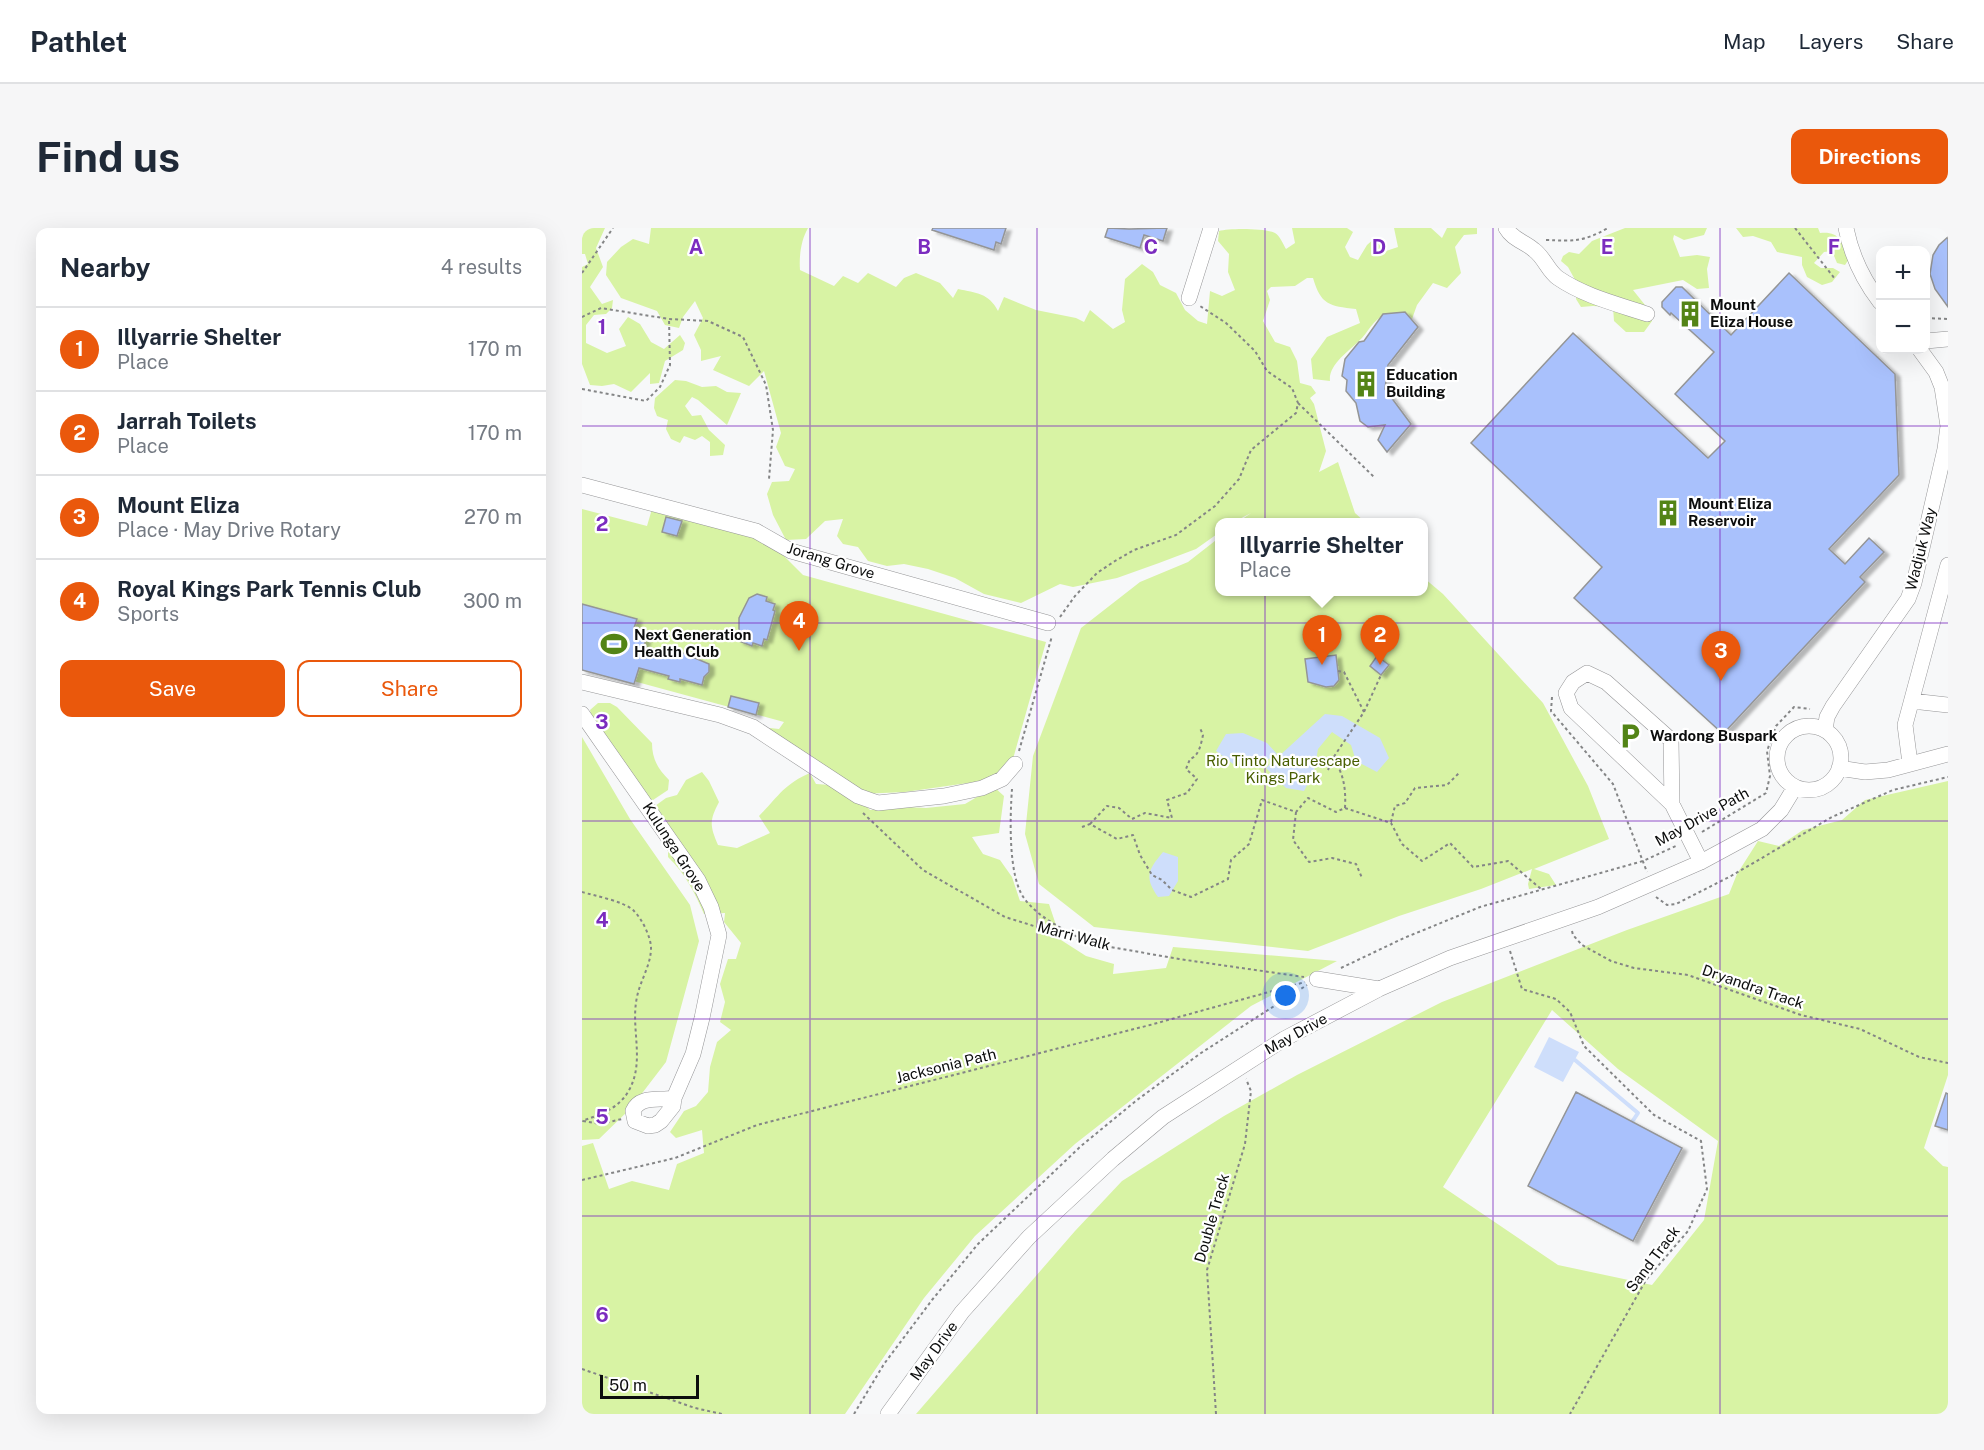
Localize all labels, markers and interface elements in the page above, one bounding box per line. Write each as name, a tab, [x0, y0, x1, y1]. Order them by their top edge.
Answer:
text: Pathlet	[30, 25, 127, 58]
text: Map	[1723, 29, 1766, 54]
text: Layers	[1799, 29, 1863, 54]
text: Share	[1896, 29, 1954, 54]
button: Directions	[1791, 129, 1948, 184]
text: Find us	[36, 132, 180, 181]
text: A	[689, 235, 703, 259]
text: B	[917, 235, 931, 259]
text: C	[1144, 235, 1158, 259]
text: D	[1372, 235, 1386, 259]
text: E	[1601, 235, 1613, 259]
text: F	[1828, 235, 1840, 259]
map controls	[1876, 246, 1930, 354]
button: +	[1876, 246, 1930, 300]
text: Nearby	[60, 252, 150, 283]
text: 4 results	[441, 255, 522, 279]
place label: Mount Eliza House	[1710, 296, 1793, 330]
building icon: Mount Eliza House	[1675, 299, 1705, 329]
button: −	[1876, 300, 1930, 354]
text: 1	[598, 315, 606, 339]
text: Illyarrie Shelter	[117, 324, 281, 350]
text: 1	[75, 337, 84, 361]
text: 170 m	[468, 337, 522, 361]
text: Place	[117, 350, 169, 374]
place label: Education Building	[1386, 366, 1458, 400]
building icon: Education Building	[1351, 369, 1381, 399]
text: Jarrah Toilets	[117, 408, 257, 434]
text: 2	[73, 421, 86, 445]
text: 170 m	[468, 421, 522, 445]
text: Place	[117, 434, 169, 458]
text: Mount Eliza	[117, 492, 240, 518]
place label: Mount Eliza Reservoir	[1688, 495, 1772, 529]
building icon: Mount Eliza Reservoir	[1653, 498, 1683, 528]
text: 3	[73, 505, 86, 529]
text: 270 m	[464, 505, 522, 529]
street label: Wadjuk Way	[1902, 506, 1939, 592]
text: 2	[596, 512, 608, 536]
text: Place · May Drive Rotary	[117, 518, 341, 542]
popup	[1215, 518, 1428, 596]
text: Illyarrie Shelter	[1239, 532, 1404, 558]
street label: Jorang Grove	[785, 539, 877, 582]
text: Place	[1239, 558, 1291, 582]
text: Royal Kings Park Tennis Club	[117, 576, 421, 602]
text: 4	[73, 589, 86, 613]
text: 300 m	[463, 589, 522, 613]
text: Sports	[117, 602, 179, 626]
pin: 4	[780, 602, 818, 651]
pin: 1	[1302, 616, 1342, 665]
pin: 2	[1360, 616, 1400, 665]
place label: Next Generation Health Club	[634, 626, 752, 660]
sports icon: Next Generation Health Club	[599, 629, 629, 659]
pin: 3	[1702, 632, 1740, 681]
button: Save	[60, 660, 285, 717]
button: Share	[297, 660, 522, 717]
text: 3	[595, 710, 609, 734]
parking icon: Wardong Buspark	[1615, 721, 1645, 751]
place label: Wardong Buspark	[1650, 727, 1778, 744]
park label: Rio Tinto Naturescape Kings Park	[1206, 752, 1360, 786]
street label: May Drive Path	[1652, 784, 1751, 849]
street label: Kulunga Grove	[639, 799, 709, 894]
text: 4	[595, 908, 609, 932]
street label: Marri Walk	[1036, 918, 1113, 953]
street label: Dryandra Track	[1700, 961, 1806, 1012]
your location	[1271, 981, 1300, 1010]
street label: May Drive	[1262, 1009, 1330, 1058]
street label: Jacksonia Path	[894, 1045, 998, 1086]
text: 5	[595, 1105, 609, 1129]
street label: Double Track	[1191, 1171, 1232, 1264]
street label: Sand Track	[1622, 1222, 1683, 1295]
text: 6	[595, 1303, 609, 1327]
street label: May Drive	[906, 1318, 961, 1384]
scale bar	[600, 1372, 699, 1400]
text: 50 m	[609, 1376, 647, 1395]

